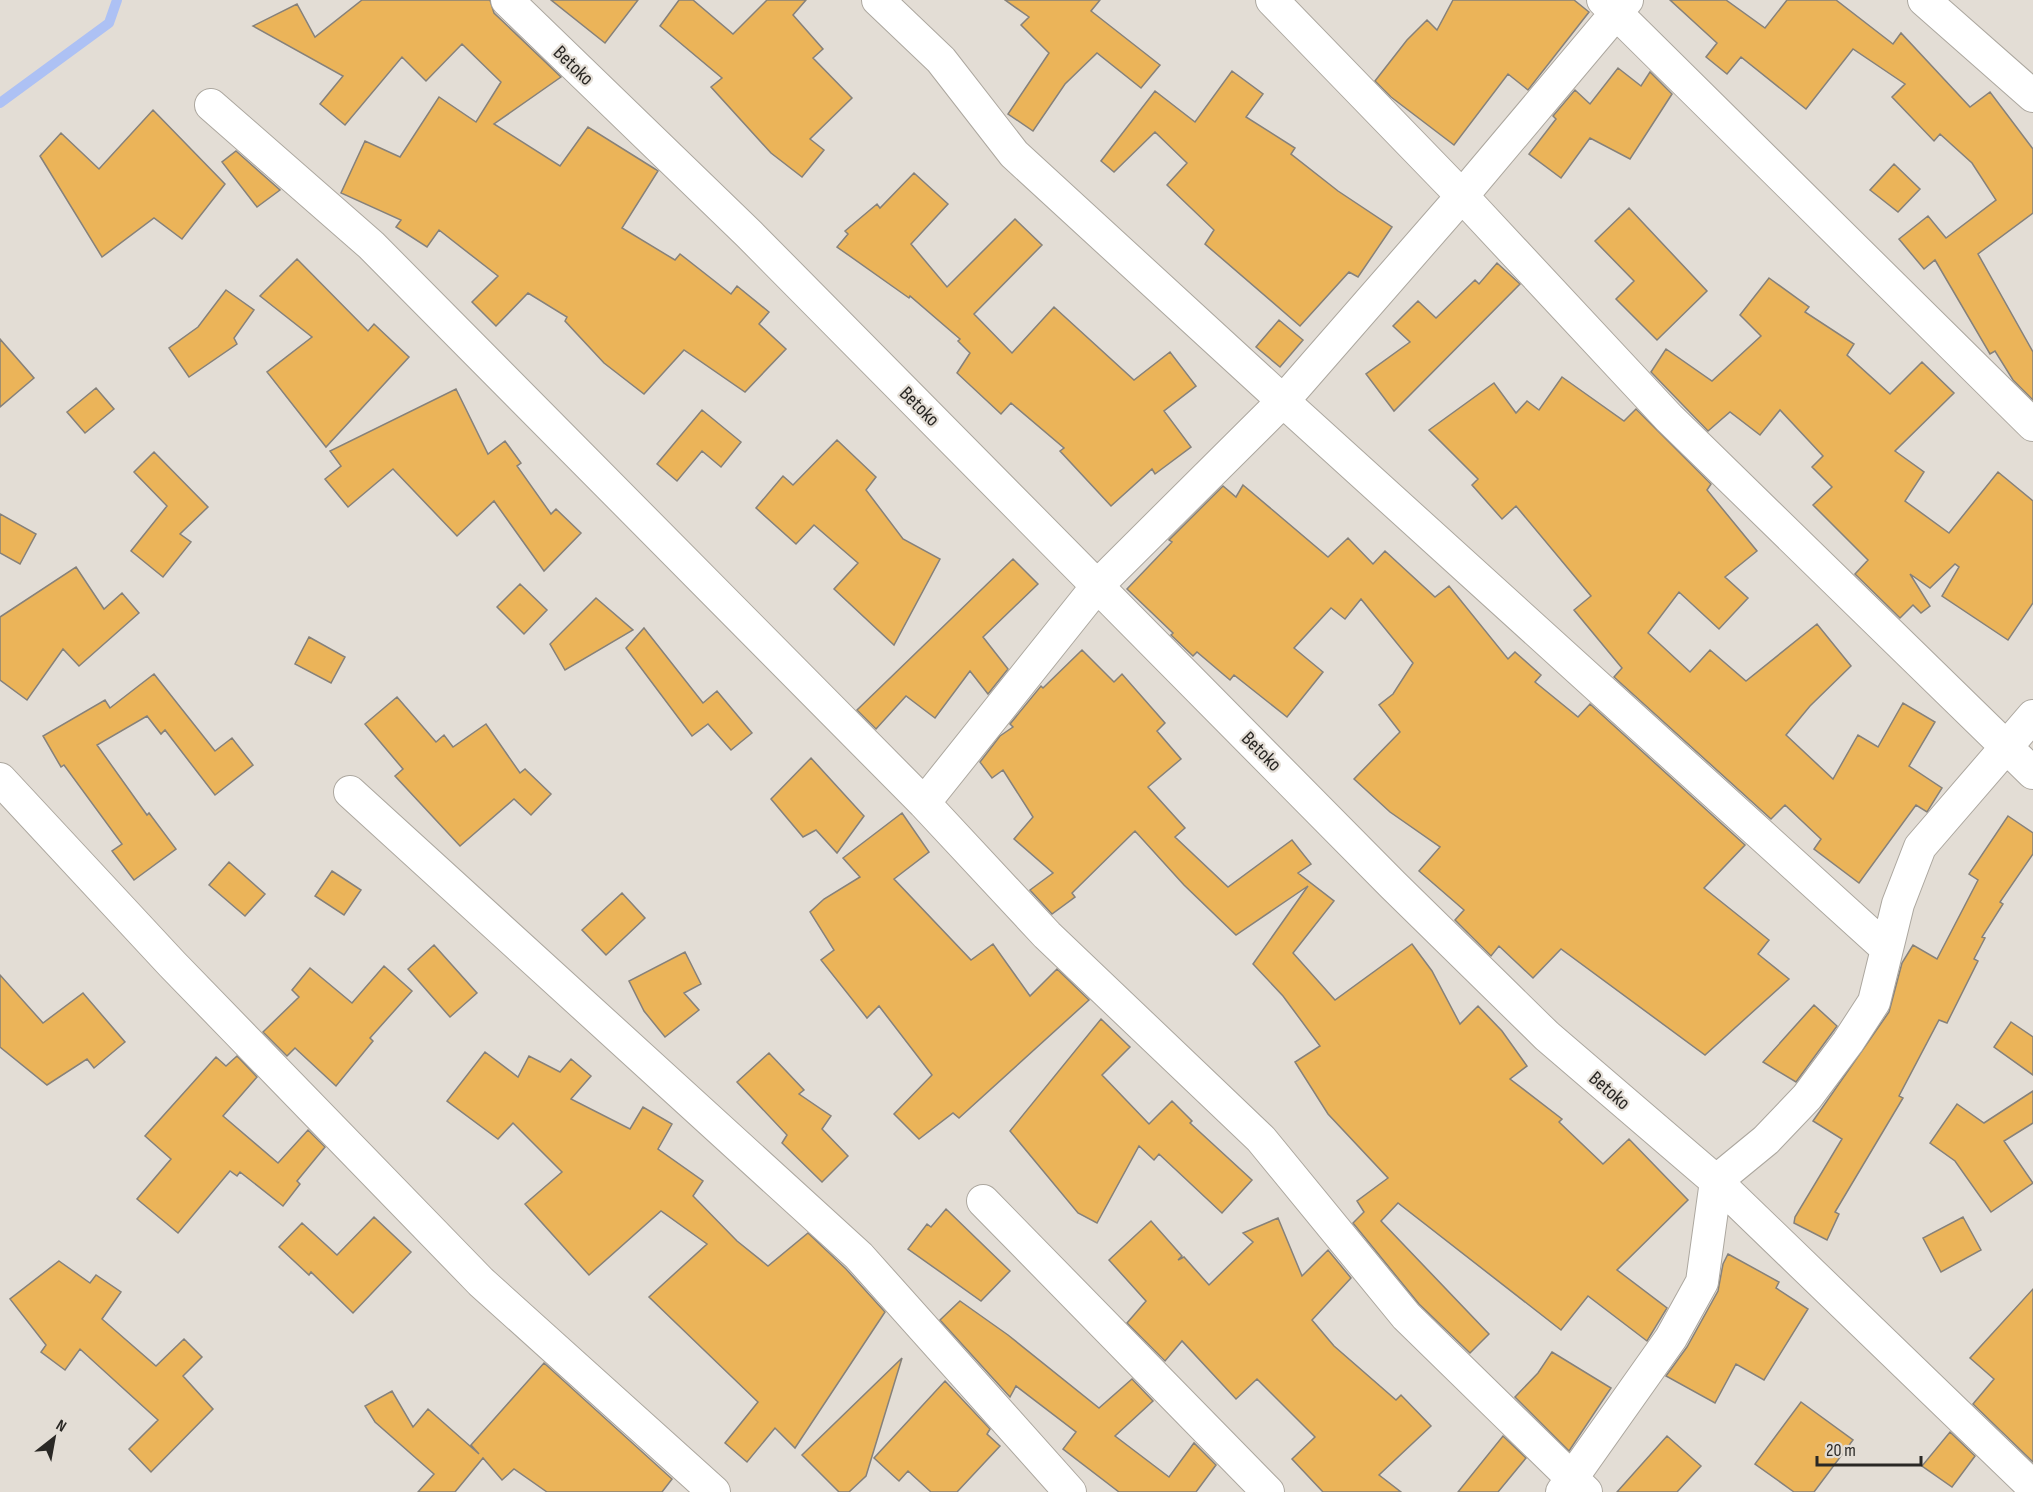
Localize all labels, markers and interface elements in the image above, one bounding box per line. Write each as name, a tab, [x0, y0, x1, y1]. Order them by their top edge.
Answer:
street label: Betoko	[548, 41, 598, 91]
street label: Betoko	[894, 382, 944, 432]
street label: Betoko	[1236, 727, 1286, 777]
street label: Betoko	[1584, 1066, 1635, 1115]
north arrow	[24, 1408, 84, 1468]
text: N	[52, 1416, 70, 1437]
scale bar	[1817, 1429, 1920, 1467]
text: 20 m	[1826, 1440, 1856, 1461]

